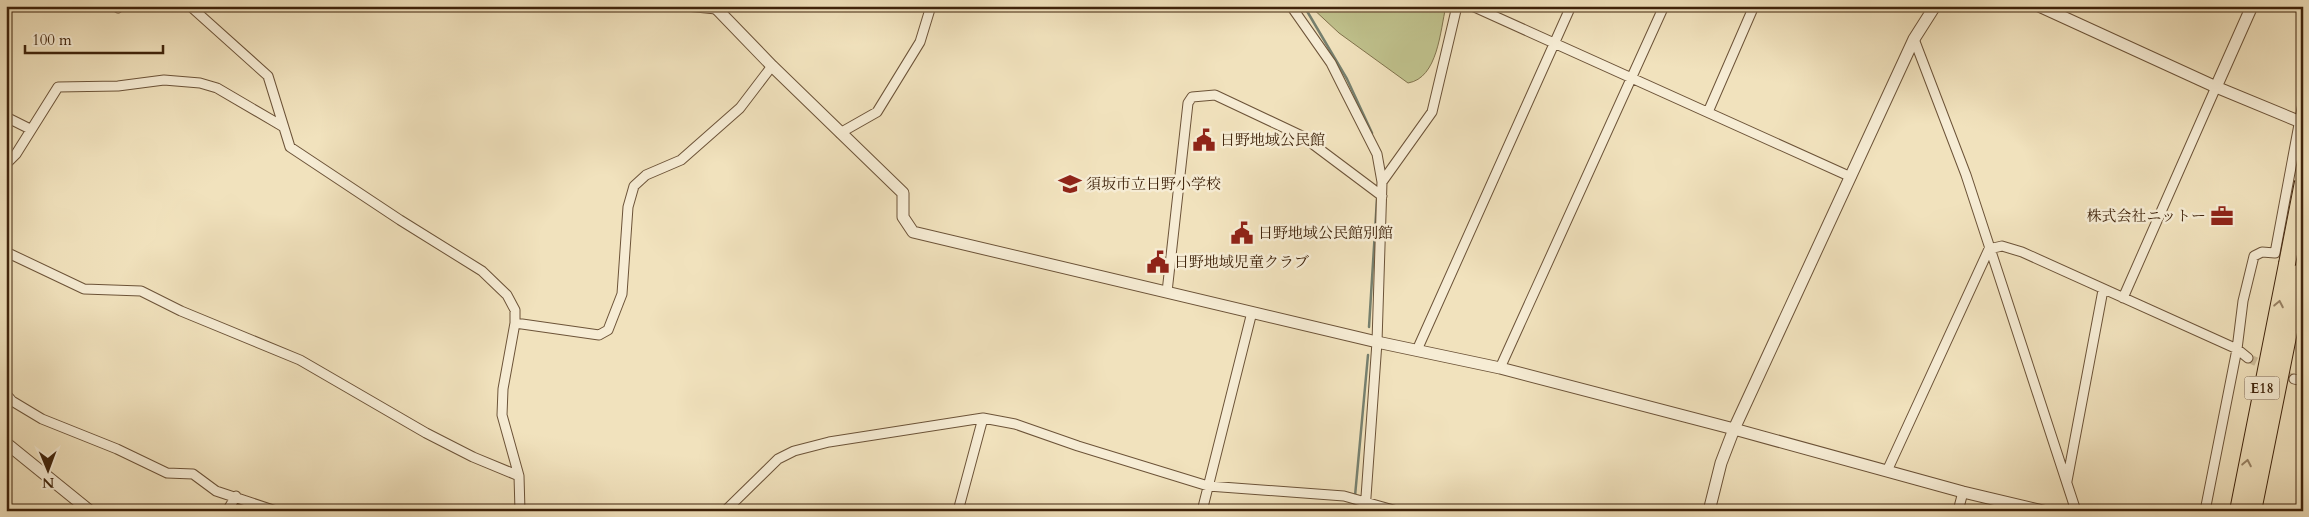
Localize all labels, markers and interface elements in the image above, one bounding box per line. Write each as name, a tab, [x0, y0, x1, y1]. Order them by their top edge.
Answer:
scale bar	[25, 22, 162, 54]
text: 100 m	[32, 30, 72, 50]
public building icon: 日野地域公民館	[1191, 127, 1217, 153]
place label: 日野地域公民館	[1220, 130, 1325, 150]
school or university icon: 須坂市立日野小学校	[1057, 171, 1083, 197]
place label: 須坂市立日野小学校	[1086, 174, 1221, 194]
office icon: 株式会社ニットー	[2209, 203, 2235, 229]
place label: 株式会社ニットー	[2087, 206, 2206, 226]
public building icon: 日野地域公民館別館	[1229, 220, 1255, 246]
place label: 日野地域公民館別館	[1258, 223, 1393, 243]
public building icon: 日野地域児童クラブ	[1145, 249, 1171, 275]
place label: 日野地域児童クラブ	[1174, 252, 1309, 272]
one-way arrow	[2273, 299, 2284, 308]
road number: E18	[2244, 376, 2280, 399]
north arrow	[22, 444, 72, 494]
one-way arrow	[2241, 459, 2252, 467]
text: N	[42, 473, 54, 492]

